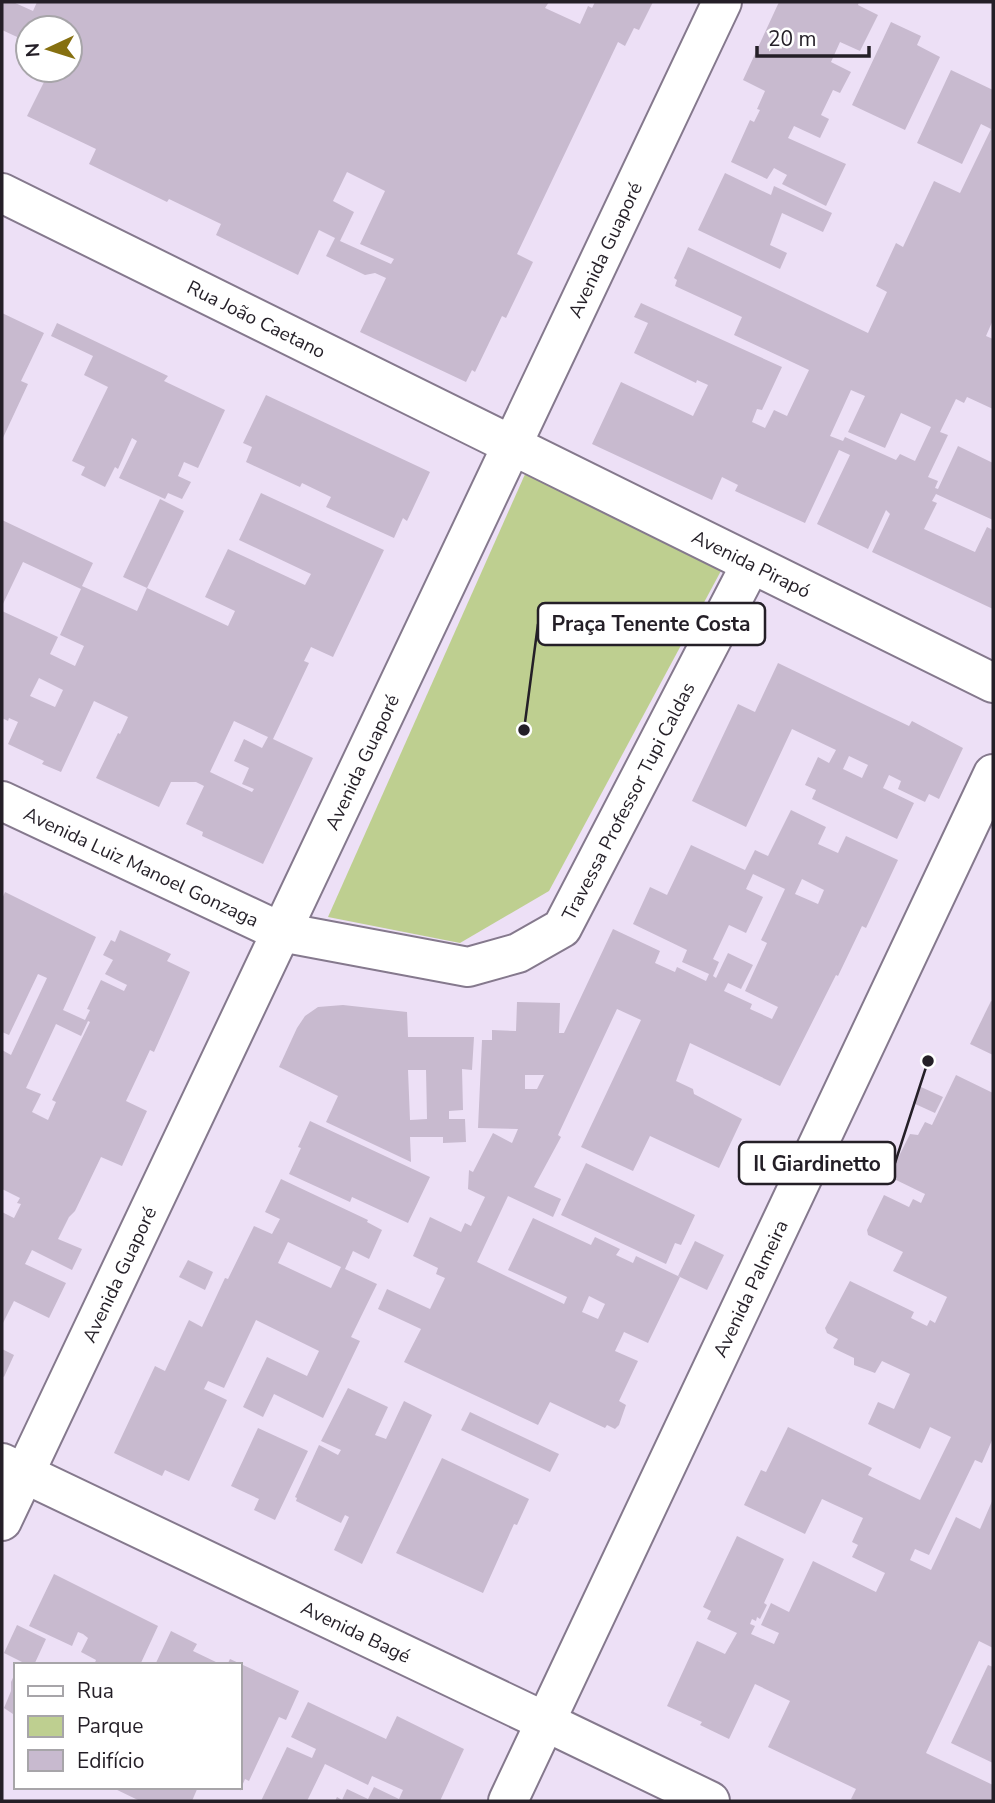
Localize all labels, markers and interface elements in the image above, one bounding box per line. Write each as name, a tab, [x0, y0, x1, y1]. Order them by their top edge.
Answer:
north arrow	[14, 14, 84, 84]
scale bar	[757, 14, 869, 58]
text: 20 m	[768, 25, 817, 53]
text: N	[20, 42, 47, 58]
street label: Avenida Guaporé	[562, 178, 649, 322]
street label: Rua João Caetano	[183, 275, 330, 365]
street label: Avenida Pirapó	[687, 524, 815, 605]
callout: Praça Tenente Costa	[538, 603, 765, 645]
text: Praça Tenente Costa	[551, 610, 751, 638]
street label: Travessa Professor Tupi Caldas	[556, 678, 701, 925]
street label: Avenida Guaporé	[319, 690, 406, 835]
street label: Avenida Luiz Manoel Gonzaga	[19, 801, 263, 934]
callout: Il Giardinetto	[739, 1142, 895, 1184]
text: Il Giardinetto	[753, 1150, 881, 1178]
street label: Avenida Guaporé	[77, 1203, 163, 1347]
street label: Avenida Palmeira	[707, 1216, 795, 1362]
street label: Avenida Bagé	[296, 1595, 415, 1670]
legend	[14, 1663, 242, 1789]
text: Rua	[77, 1677, 114, 1705]
text: Parque	[77, 1712, 144, 1740]
text: Edifício	[77, 1747, 144, 1775]

